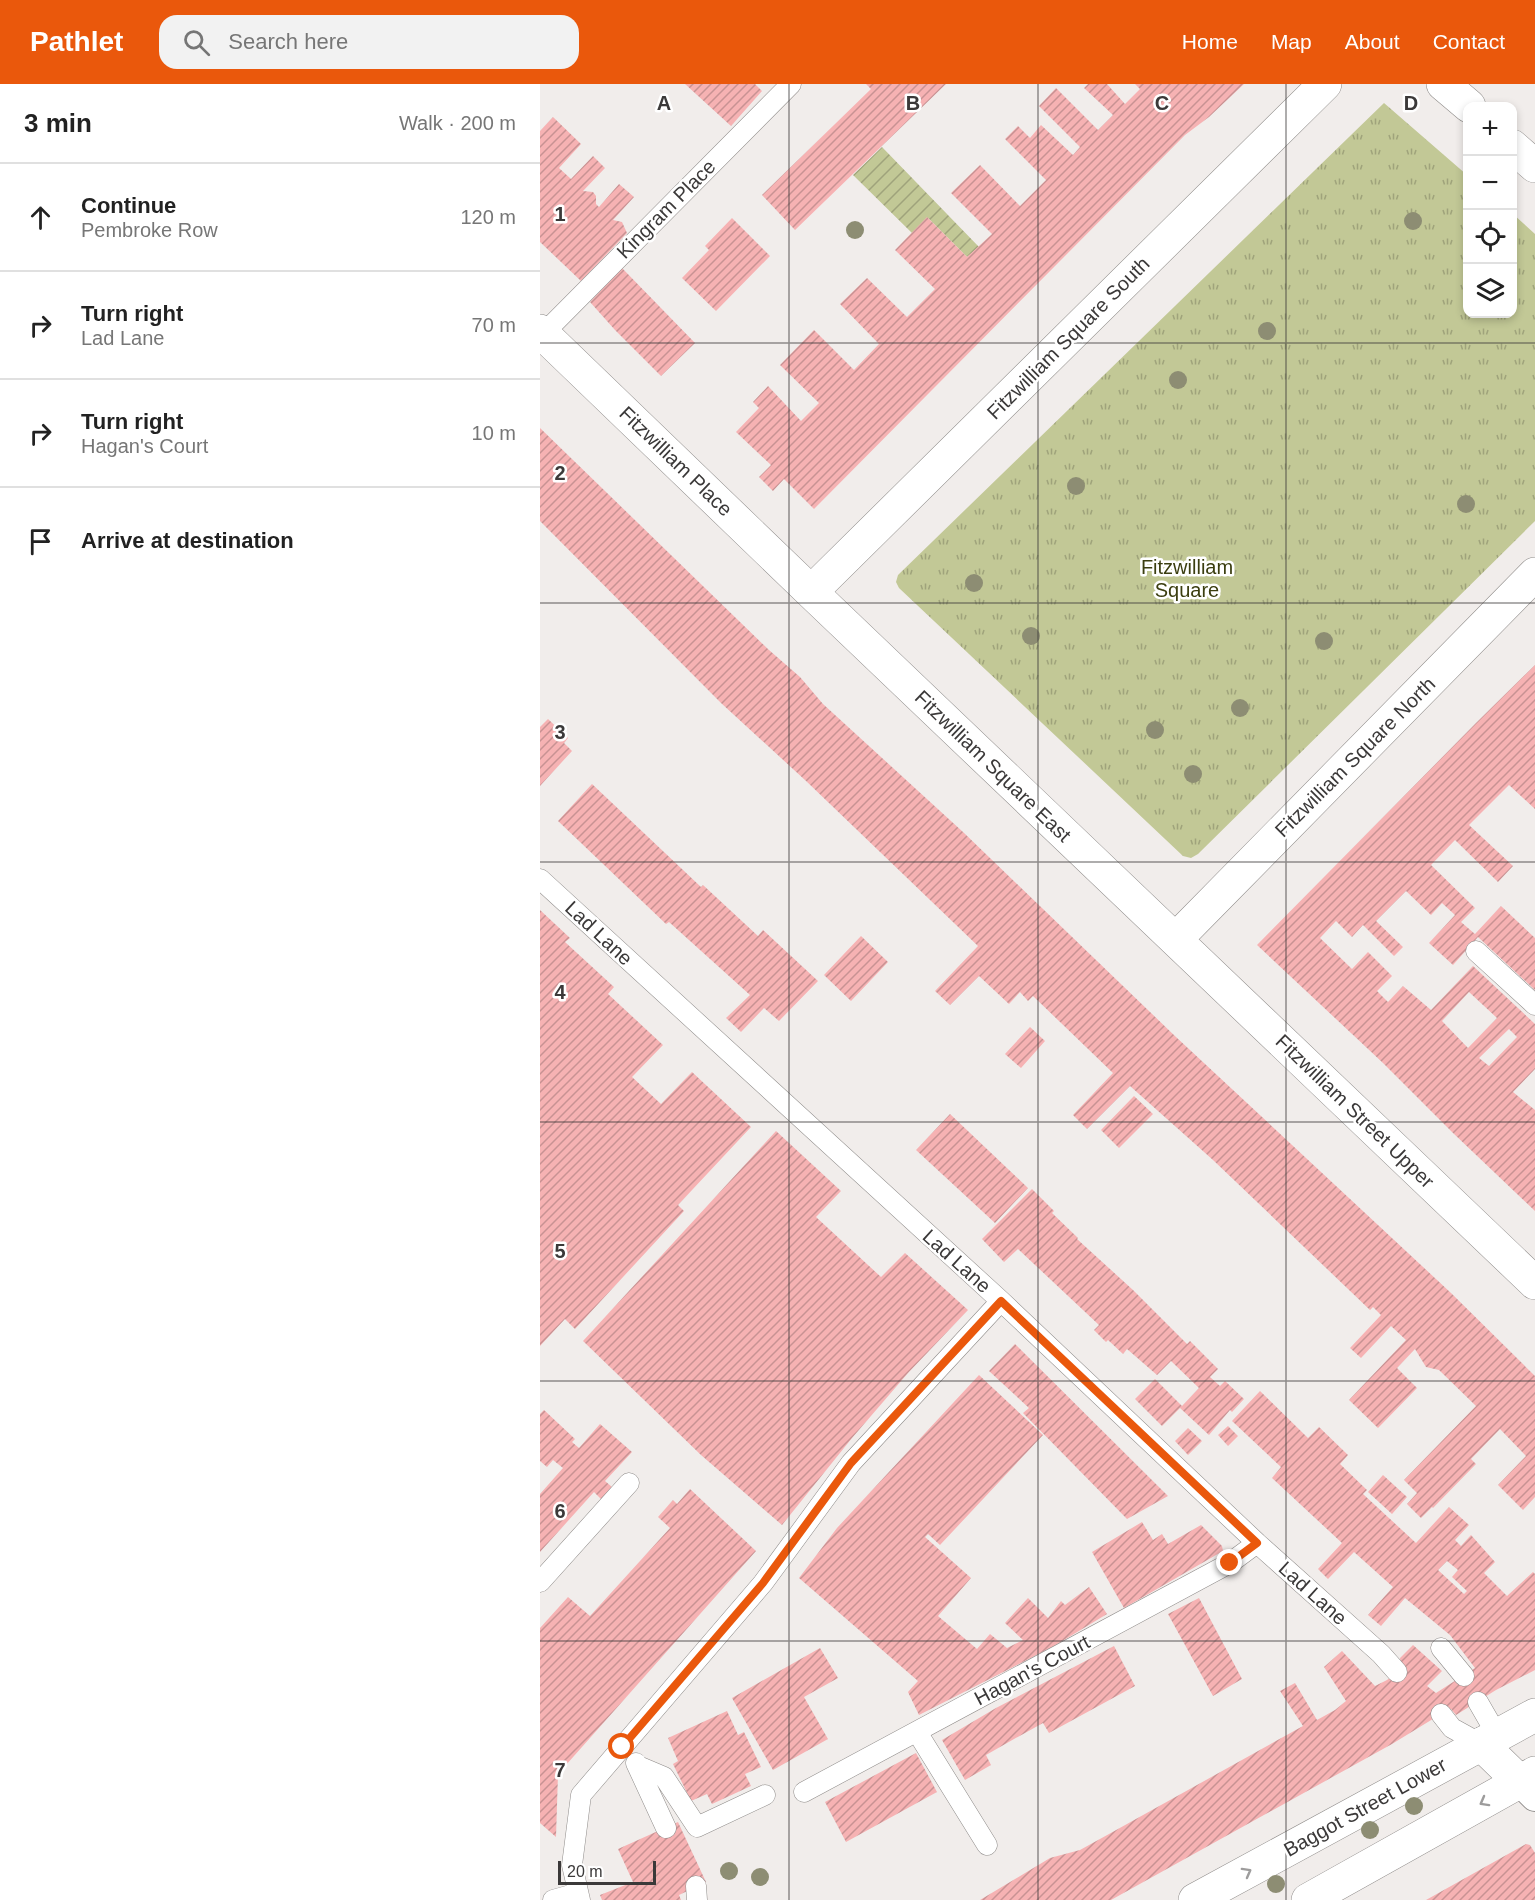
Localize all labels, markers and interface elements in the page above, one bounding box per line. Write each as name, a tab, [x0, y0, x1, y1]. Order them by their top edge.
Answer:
search box	[159, 15, 579, 69]
text: Pathlet	[30, 26, 123, 57]
icon: search	[180, 26, 213, 59]
text: Search here	[228, 29, 348, 54]
text: Home	[1182, 30, 1238, 53]
text: Map	[1271, 30, 1312, 53]
text: About	[1345, 30, 1400, 53]
text: Contact	[1433, 30, 1505, 53]
text: A	[657, 92, 671, 114]
text: B	[906, 92, 920, 114]
text: C	[1155, 92, 1169, 114]
text: D	[1404, 92, 1418, 114]
map controls	[1463, 102, 1517, 318]
button: +	[1463, 102, 1517, 156]
text: 3 min	[24, 108, 92, 138]
text: Walk · 200 m	[399, 112, 516, 134]
street label: Kingram Place	[612, 155, 720, 263]
button: −	[1463, 156, 1517, 210]
text: Continue	[81, 193, 176, 218]
icon: ahead	[24, 201, 57, 234]
text: 1	[554, 203, 566, 225]
text: 120 m	[460, 206, 516, 228]
button: locate	[1463, 210, 1517, 264]
text: Pembroke Row	[81, 219, 218, 241]
street label: Fitzwilliam Square South	[982, 252, 1154, 424]
button: layers	[1463, 264, 1517, 318]
text: Turn right	[81, 301, 183, 326]
icon: right	[24, 309, 57, 342]
text: 70 m	[472, 314, 516, 336]
text: Lad Lane	[81, 327, 164, 349]
street label: Fitzwilliam Place	[615, 402, 737, 520]
text: Turn right	[81, 409, 183, 434]
icon: right	[24, 417, 57, 450]
text: 10 m	[472, 422, 516, 444]
text: Hagan's Court	[81, 435, 208, 457]
text: 2	[554, 462, 566, 484]
icon: arrive	[24, 525, 57, 558]
text: Arrive at destination	[81, 528, 294, 553]
park label: Fitzwilliam Square	[1141, 556, 1233, 601]
street label: Fitzwilliam Square North	[1271, 673, 1439, 841]
street label: Fitzwilliam Square East	[911, 686, 1076, 846]
text: 3	[554, 721, 566, 743]
street label: Lad Lane	[561, 897, 637, 969]
text: 4	[554, 981, 566, 1003]
street label: Fitzwilliam Street Upper	[1271, 1030, 1439, 1192]
street label: Lad Lane	[919, 1225, 995, 1297]
text: 5	[554, 1240, 566, 1262]
text: 6	[554, 1500, 566, 1522]
route end	[1216, 1549, 1242, 1575]
street label: Lad Lane	[1275, 1557, 1351, 1629]
street label: Hagan's Court	[971, 1630, 1094, 1710]
route start	[608, 1733, 634, 1759]
street label: Baggot Street Lower	[1280, 1753, 1450, 1861]
text: 7	[554, 1759, 566, 1781]
one-way arrow	[1480, 1795, 1490, 1806]
scale bar	[558, 1858, 656, 1886]
text: 20 m	[567, 1863, 603, 1880]
one-way arrow	[1241, 1868, 1251, 1879]

